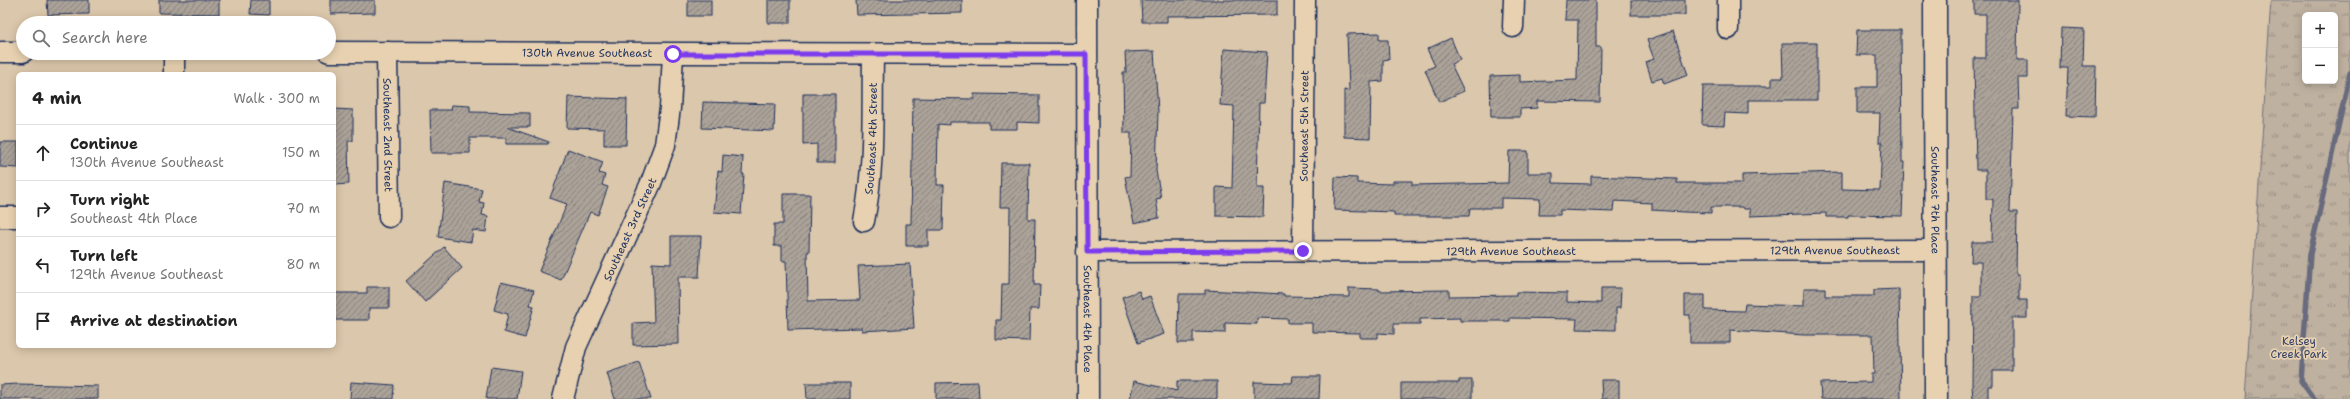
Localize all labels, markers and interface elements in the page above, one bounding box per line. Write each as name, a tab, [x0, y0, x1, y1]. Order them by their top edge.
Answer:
map controls	[2302, 12, 2338, 84]
button: +	[2302, 12, 2338, 48]
search box	[16, 16, 336, 60]
icon: search	[30, 27, 52, 49]
text: Search here	[62, 28, 148, 48]
route start	[664, 45, 682, 63]
street label: 130th Avenue Southeast	[522, 46, 652, 61]
button: −	[2302, 48, 2338, 84]
street label: Southeast 5th Street	[1297, 70, 1312, 182]
street label: Southeast 2nd Street	[379, 78, 396, 192]
street label: Southeast 4th Street	[861, 82, 881, 195]
text: 4 min	[32, 87, 82, 109]
text: Walk · 300 m	[233, 90, 320, 107]
text: Continue	[70, 134, 138, 154]
icon: ahead	[32, 142, 54, 164]
text: 150 m	[282, 144, 320, 161]
street label: Southeast 7th Place	[1927, 146, 1943, 254]
text: 130th Avenue Southeast	[70, 154, 224, 171]
street label: Southeast 3rd Street	[600, 175, 660, 284]
text: Turn right	[70, 190, 150, 210]
icon: right	[32, 198, 54, 220]
text: 70 m	[286, 200, 320, 217]
text: Southeast 4th Place	[70, 210, 198, 227]
route end	[1294, 242, 1312, 260]
street label: 129th Avenue Southeast	[1770, 243, 1900, 258]
street label: 129th Avenue Southeast	[1446, 244, 1576, 259]
text: Turn left	[70, 246, 138, 266]
icon: left	[32, 254, 54, 276]
text: 80 m	[286, 256, 320, 273]
street label: Southeast 4th Place	[1080, 265, 1095, 373]
text: 129th Avenue Southeast	[70, 266, 223, 283]
icon: arrive	[32, 310, 54, 332]
text: Arrive at destination	[70, 311, 238, 331]
park label: Kelsey Creek Park	[2271, 334, 2327, 362]

